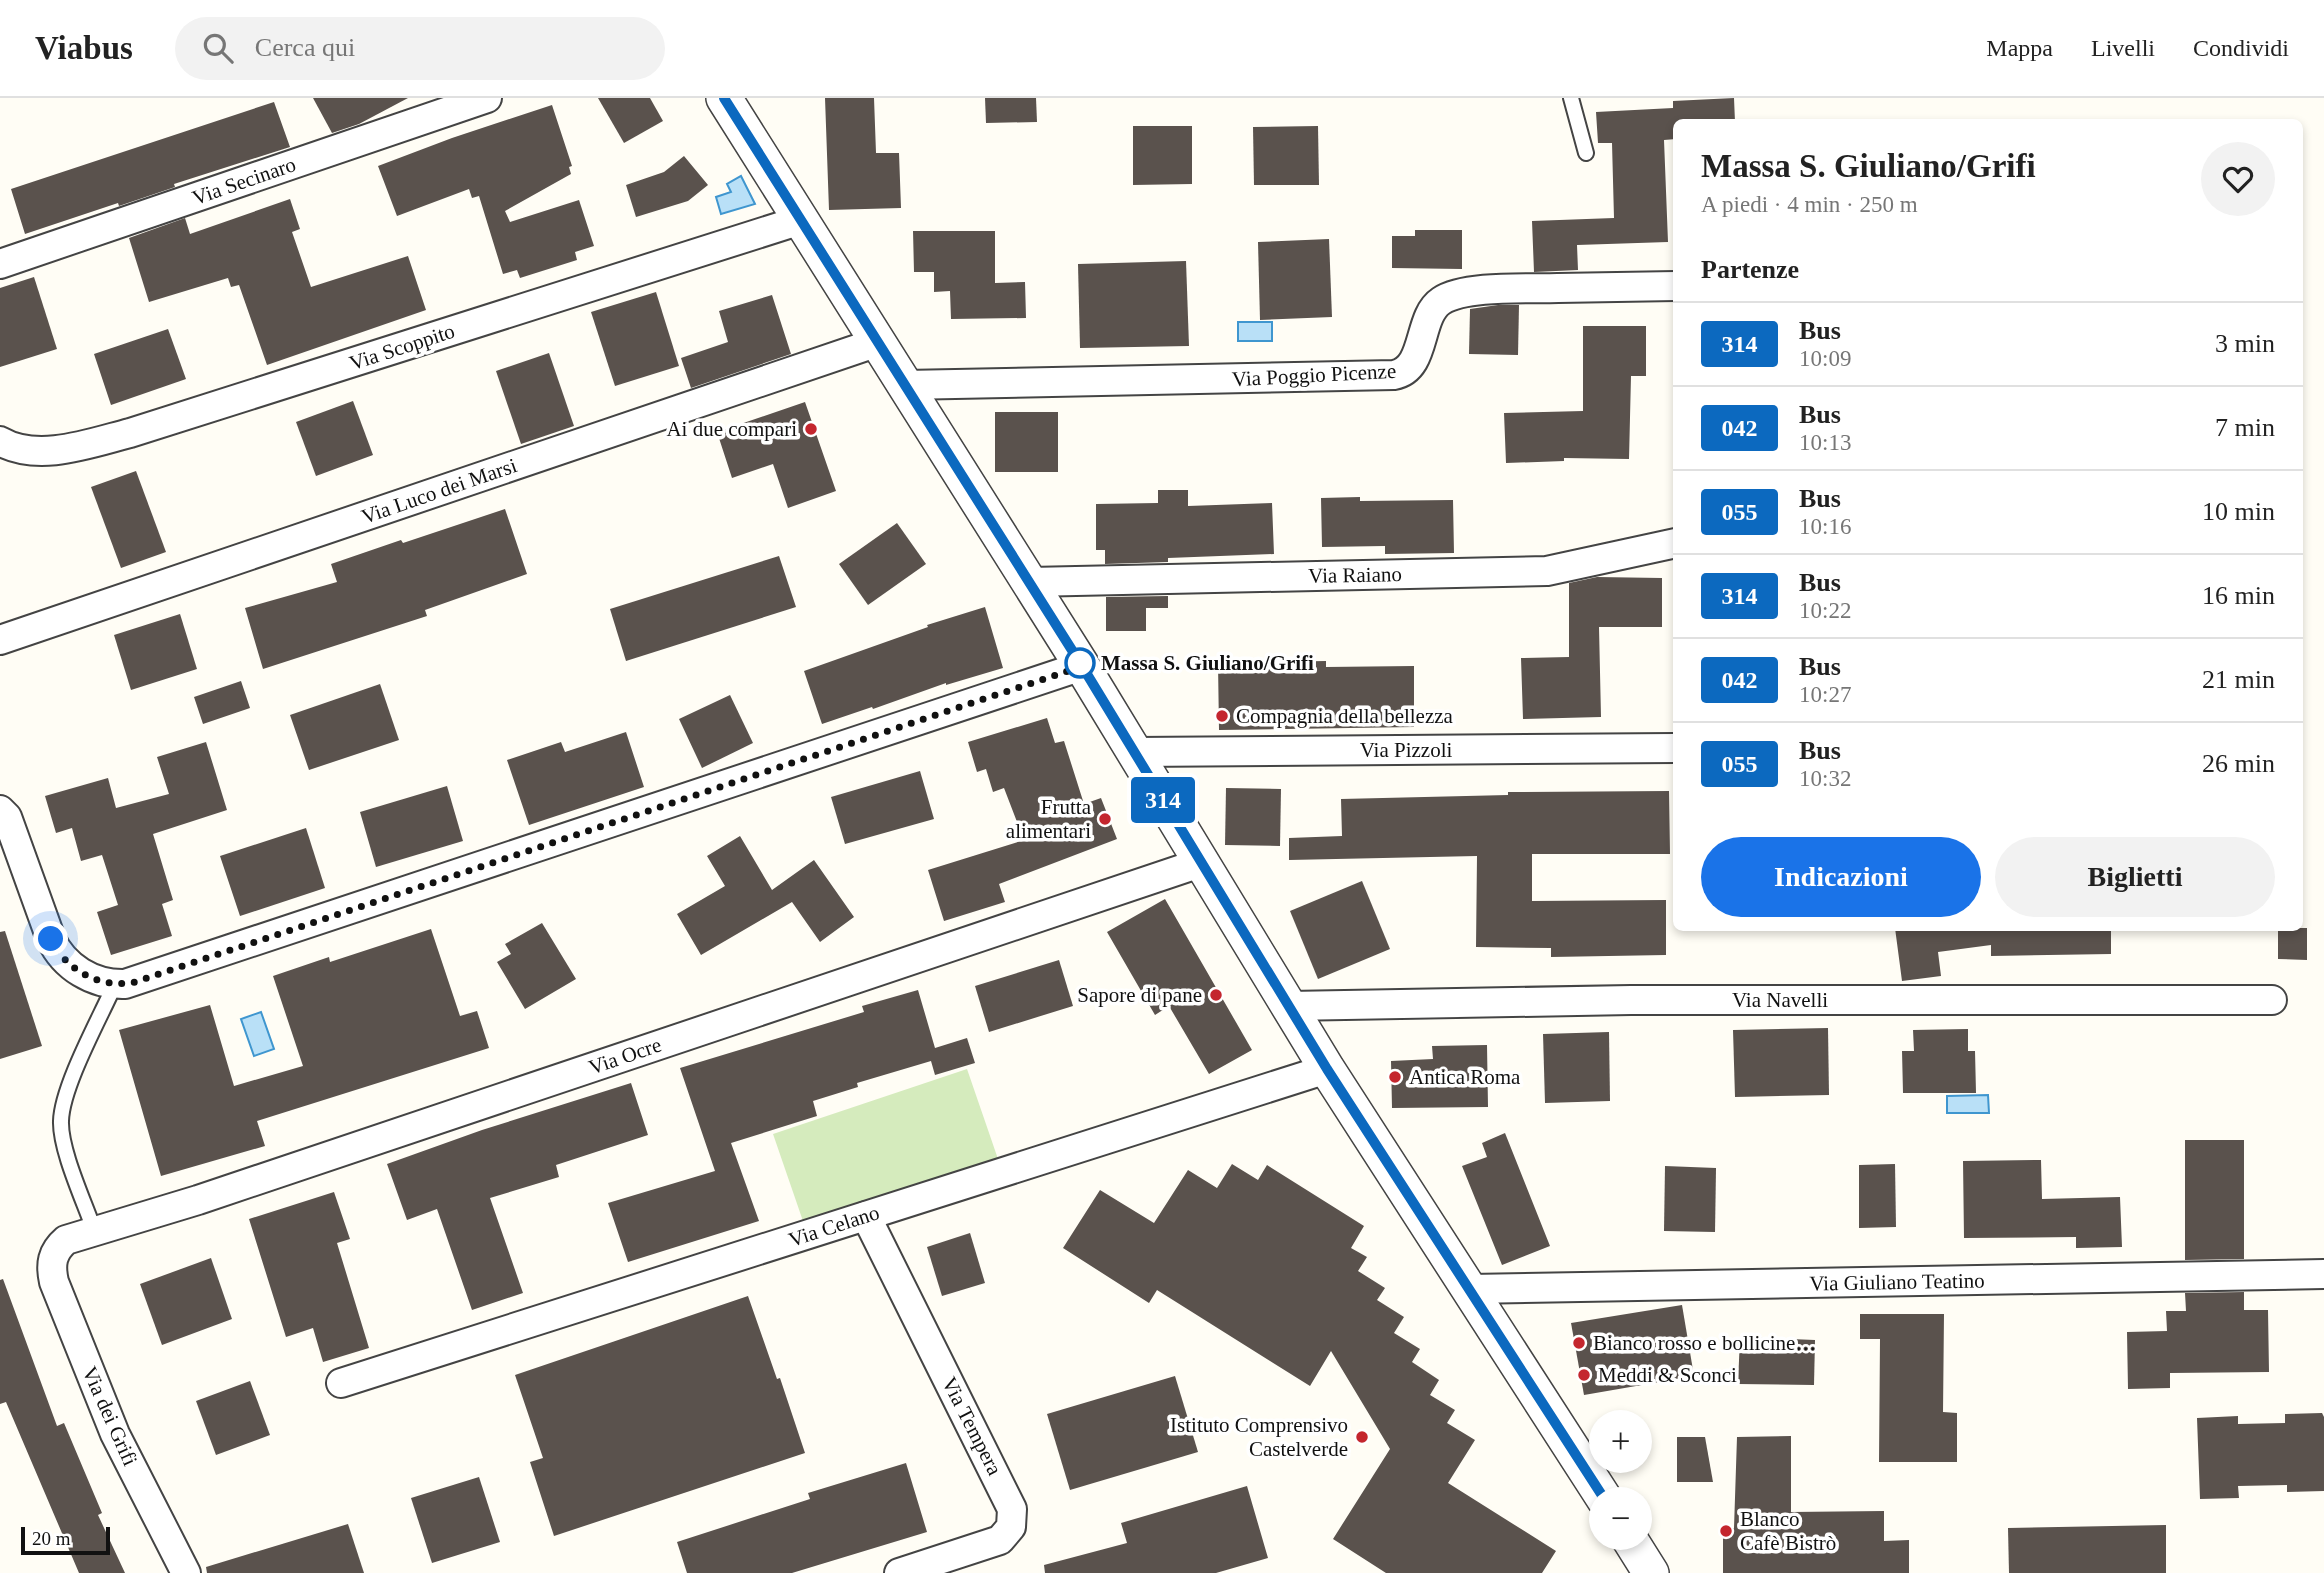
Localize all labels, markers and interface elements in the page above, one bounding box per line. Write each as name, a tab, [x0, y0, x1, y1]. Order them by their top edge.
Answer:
search box	[175, 17, 665, 80]
icon: search	[199, 29, 237, 67]
text: Viabus	[35, 30, 133, 66]
text: Cerca qui	[255, 33, 355, 62]
text: Mappa	[1986, 35, 2053, 61]
text: Livelli	[2091, 35, 2155, 61]
text: Condividi	[2193, 35, 2289, 61]
button: heart	[2201, 142, 2275, 216]
text: Massa S. Giuliano/Grifi	[1701, 148, 2036, 184]
street label: Via Secinaro	[189, 152, 299, 210]
text: A piedi · 4 min · 250 m	[1701, 192, 1918, 217]
text: Partenze	[1701, 255, 1799, 284]
text: Bus	[1799, 316, 1841, 345]
street label: Via Scoppito	[346, 319, 458, 375]
text: 3 min	[2215, 329, 2275, 358]
text: 314	[1722, 331, 1758, 357]
text: 10:09	[1799, 346, 1851, 371]
street label: Via Poggio Picenze	[1231, 359, 1397, 391]
text: Bus	[1799, 400, 1841, 429]
text: 7 min	[2215, 413, 2275, 442]
text: 042	[1722, 415, 1758, 441]
place label: Ai due compari	[666, 417, 797, 441]
marker: Ai due compari	[803, 421, 819, 437]
text: 10:13	[1799, 430, 1851, 455]
street label: Via Luco dei Marsi	[358, 453, 520, 529]
text: Bus	[1799, 484, 1841, 513]
text: 10 min	[2202, 497, 2275, 526]
text: 055	[1722, 499, 1758, 525]
text: 10:16	[1799, 514, 1851, 539]
street label: Via Raiano	[1308, 562, 1402, 588]
text: Bus	[1799, 568, 1841, 597]
text: 16 min	[2202, 581, 2275, 610]
text: 314	[1722, 583, 1758, 609]
text: 10:22	[1799, 598, 1851, 623]
marker: Massa S. Giuliano/Grifi	[1065, 648, 1095, 678]
place label: Massa S. Giuliano/Grifi	[1101, 651, 1314, 675]
text: Bus	[1799, 652, 1841, 681]
text: 21 min	[2202, 665, 2275, 694]
text: 042	[1722, 667, 1758, 693]
text: 10:27	[1799, 682, 1851, 707]
place label: Compagnia della bellezza	[1236, 704, 1454, 728]
marker: Compagnia della bellezza	[1214, 708, 1230, 724]
text: Bus	[1799, 736, 1841, 765]
street label: Via Pizzoli	[1360, 738, 1452, 762]
text: 26 min	[2202, 749, 2275, 778]
text: 055	[1722, 751, 1758, 777]
text: 10:32	[1799, 766, 1851, 791]
line badge: 314	[1123, 777, 1203, 823]
text: 314	[1145, 787, 1181, 813]
place label: Frutta alimentari	[1006, 795, 1092, 843]
marker: Frutta alimentari	[1097, 811, 1113, 827]
button: Indicazioni	[1701, 837, 1981, 917]
button: Biglietti	[1995, 837, 2275, 917]
your location	[33, 921, 68, 956]
place label: Sapore di pane	[1077, 983, 1202, 1007]
marker: Sapore di pane	[1208, 987, 1224, 1003]
street label: Via Navelli	[1732, 988, 1828, 1012]
street label: Via Ocre	[586, 1032, 664, 1080]
place label: Antica Roma	[1409, 1065, 1521, 1089]
marker: Antica Roma	[1387, 1069, 1403, 1085]
street label: Via Celano	[786, 1200, 882, 1252]
street label: Via Giuliano Teatino	[1809, 1268, 1985, 1296]
place label: Bianco rosso e bollicine…	[1593, 1331, 1816, 1355]
marker: Bianco rosso e bollicine…	[1571, 1335, 1587, 1351]
street label: Via dei Grifi	[77, 1363, 143, 1469]
place label: Meddi & Sconci	[1598, 1363, 1737, 1387]
marker: Meddi & Sconci	[1576, 1367, 1592, 1383]
street label: Via Tempera	[937, 1373, 1007, 1480]
map controls	[1589, 1410, 1652, 1550]
button: +	[1589, 1410, 1652, 1473]
place label: Istituto Comprensivo Castelverde	[1170, 1413, 1348, 1461]
marker: Istituto Comprensivo Castelverde	[1354, 1429, 1370, 1445]
button: −	[1589, 1487, 1652, 1550]
place label: Blanco Cafè Bistrò	[1740, 1507, 1836, 1555]
marker: Blanco Cafè Bistrò	[1718, 1523, 1734, 1539]
scale bar	[21, 1524, 110, 1556]
text: 20 m	[32, 1528, 71, 1549]

